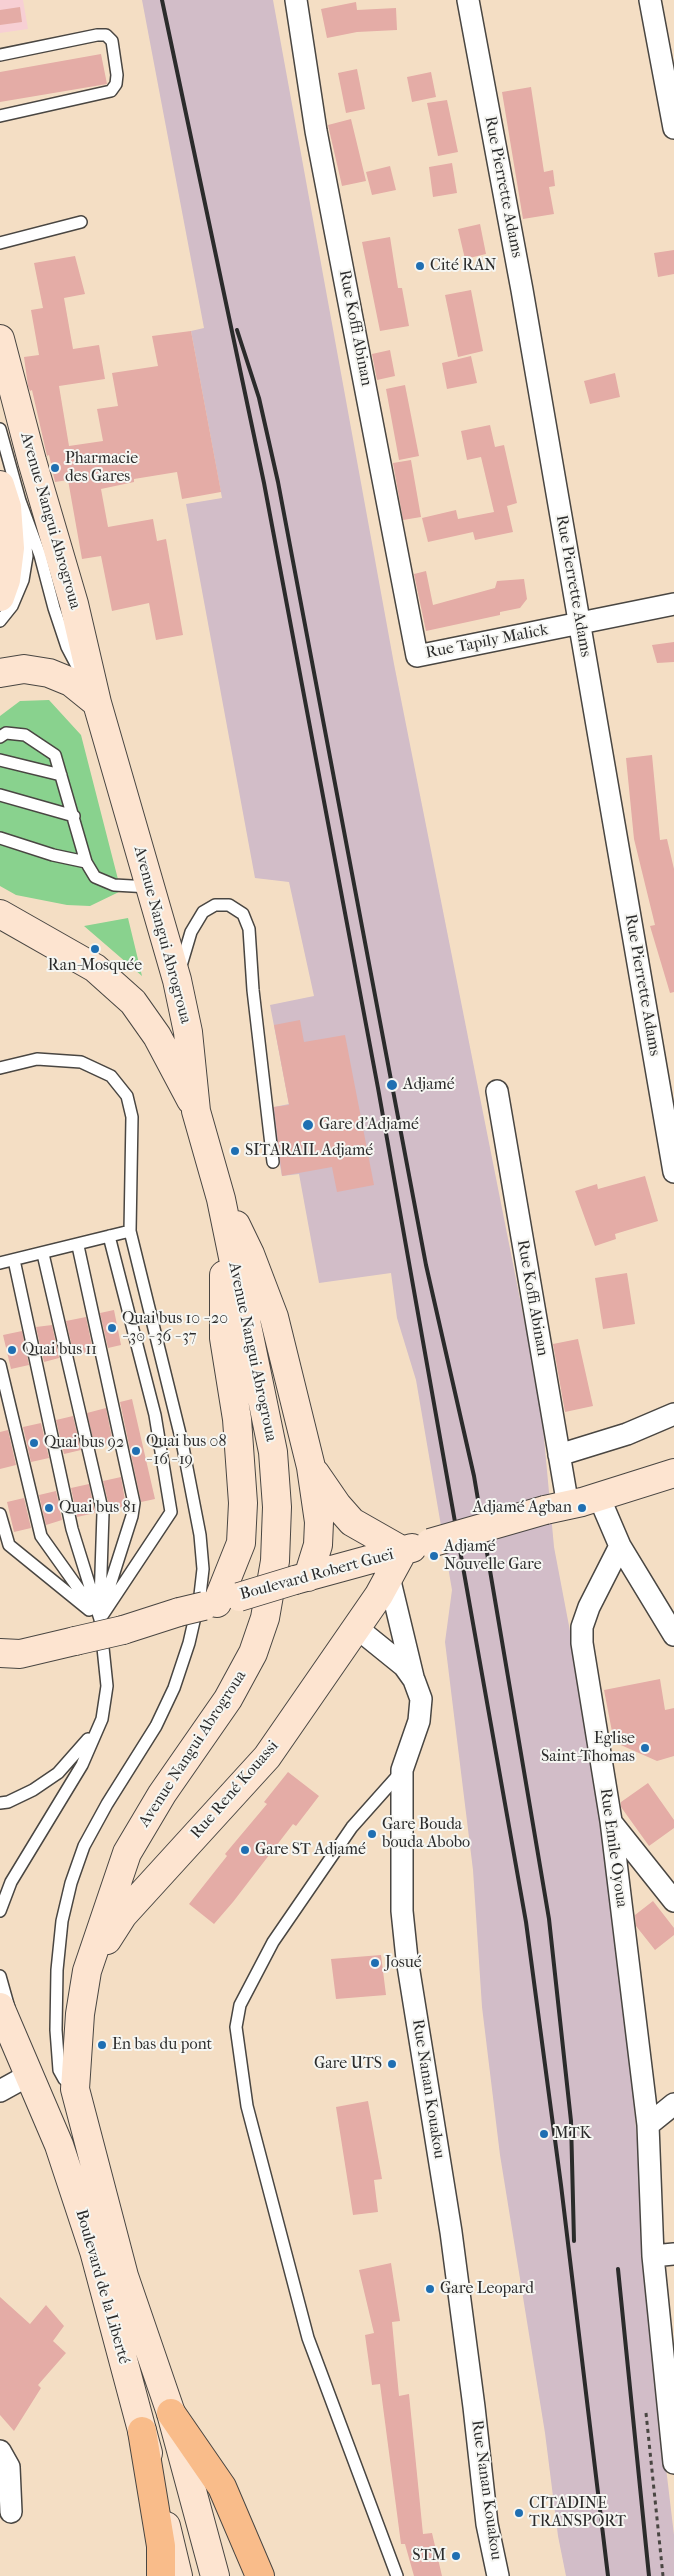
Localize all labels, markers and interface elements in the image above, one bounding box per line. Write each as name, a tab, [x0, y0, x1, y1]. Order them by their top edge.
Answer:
street label: Rue Pierrette Adams	[480, 115, 526, 259]
place label: Cité RAN	[430, 256, 496, 276]
marker: Cité RAN	[414, 260, 426, 272]
street label: Rue Koffi Abinan	[334, 268, 376, 388]
street label: Avenue Nangui Abrogroua	[16, 430, 84, 612]
place label: Pharmacie des Gares	[65, 449, 138, 487]
marker: Pharmacie des Gares	[49, 462, 61, 474]
street label: Rue Pierrette Adams	[551, 514, 595, 658]
street label: Rue Tapily Malick	[424, 621, 550, 663]
street label: Avenue Nangui Abrogroua	[129, 844, 195, 1026]
street label: Rue Pierrette Adams	[620, 913, 664, 1057]
marker: Ran-Mosquée	[89, 943, 101, 955]
place label: Ran-Mosquée	[48, 956, 142, 976]
place label: Adjamé	[403, 1075, 455, 1095]
marker: Adjamé	[385, 1078, 399, 1092]
place label: Gare d’Adjamé	[319, 1115, 419, 1135]
marker: Gare d’Adjamé	[301, 1118, 315, 1132]
place label: SITARAIL Adjamé	[245, 1141, 373, 1161]
marker: SITARAIL Adjamé	[229, 1145, 241, 1157]
street label: Rue Koffi Abinan	[512, 1238, 552, 1358]
street label: Avenue Nangui Abrogroua	[224, 1261, 280, 1443]
place label: Quai bus 10 - 20 - 30 - 36 - 37	[122, 1309, 228, 1347]
marker: Quai bus 10 - 20 - 30 - 36 - 37	[106, 1322, 118, 1334]
place label: Quai bus 11	[22, 1340, 97, 1360]
marker: Quai bus 11	[6, 1344, 18, 1356]
place label: Quai bus 08 - 16 - 19	[146, 1432, 226, 1470]
place label: Quai bus 92	[44, 1433, 124, 1453]
marker: Quai bus 92	[28, 1437, 40, 1449]
marker: Quai bus 08 - 16 - 19	[130, 1445, 142, 1457]
place label: Quai bus 81	[59, 1498, 136, 1518]
place label: Adjamé Agban	[473, 1498, 572, 1518]
marker: Quai bus 81	[43, 1502, 55, 1514]
marker: Adjamé Agban	[576, 1502, 588, 1514]
place label: Adjamé Nouvelle Gare	[444, 1537, 542, 1575]
street label: Boulevard Robert Gueï	[238, 1545, 396, 1605]
marker: Adjamé Nouvelle Gare	[428, 1550, 440, 1562]
street label: Avenue Nangui Abrogroua	[135, 1667, 251, 1831]
place label: Eglise Saint-Thomas	[541, 1729, 635, 1767]
street label: Rue René Kouassi	[187, 1737, 283, 1843]
marker: Eglise Saint-Thomas	[639, 1742, 651, 1754]
street label: Rue Emile Oyoua	[595, 1787, 631, 1909]
place label: Gare Bouda bouda Abobo	[382, 1815, 470, 1853]
marker: Gare Bouda bouda Abobo	[366, 1828, 378, 1840]
place label: Gare ST Adjamé	[255, 1840, 366, 1860]
marker: Gare ST Adjamé	[239, 1844, 251, 1856]
place label: Josué	[385, 1953, 422, 1973]
marker: Josué	[369, 1957, 381, 1969]
street label: Rue Nanan Kouakou	[407, 2018, 449, 2160]
place label: En bas du pont	[112, 2035, 212, 2055]
marker: En bas du pont	[96, 2039, 108, 2051]
place label: Gare UTS	[314, 2054, 382, 2074]
marker: Gare UTS	[386, 2058, 398, 2070]
place label: MTK	[554, 2124, 591, 2144]
marker: MTK	[538, 2128, 550, 2140]
street label: Boulevard de la Liberté	[71, 2208, 133, 2366]
place label: Gare Leopard	[440, 2279, 534, 2299]
marker: Gare Leopard	[424, 2283, 436, 2295]
street label: Rue Nanan Kouakou	[467, 2419, 505, 2561]
place label: CITADINE TRANSPORT	[529, 2494, 626, 2532]
marker: CITADINE TRANSPORT	[513, 2507, 525, 2519]
place label: STM	[412, 2546, 446, 2566]
marker: STM	[450, 2550, 462, 2562]

